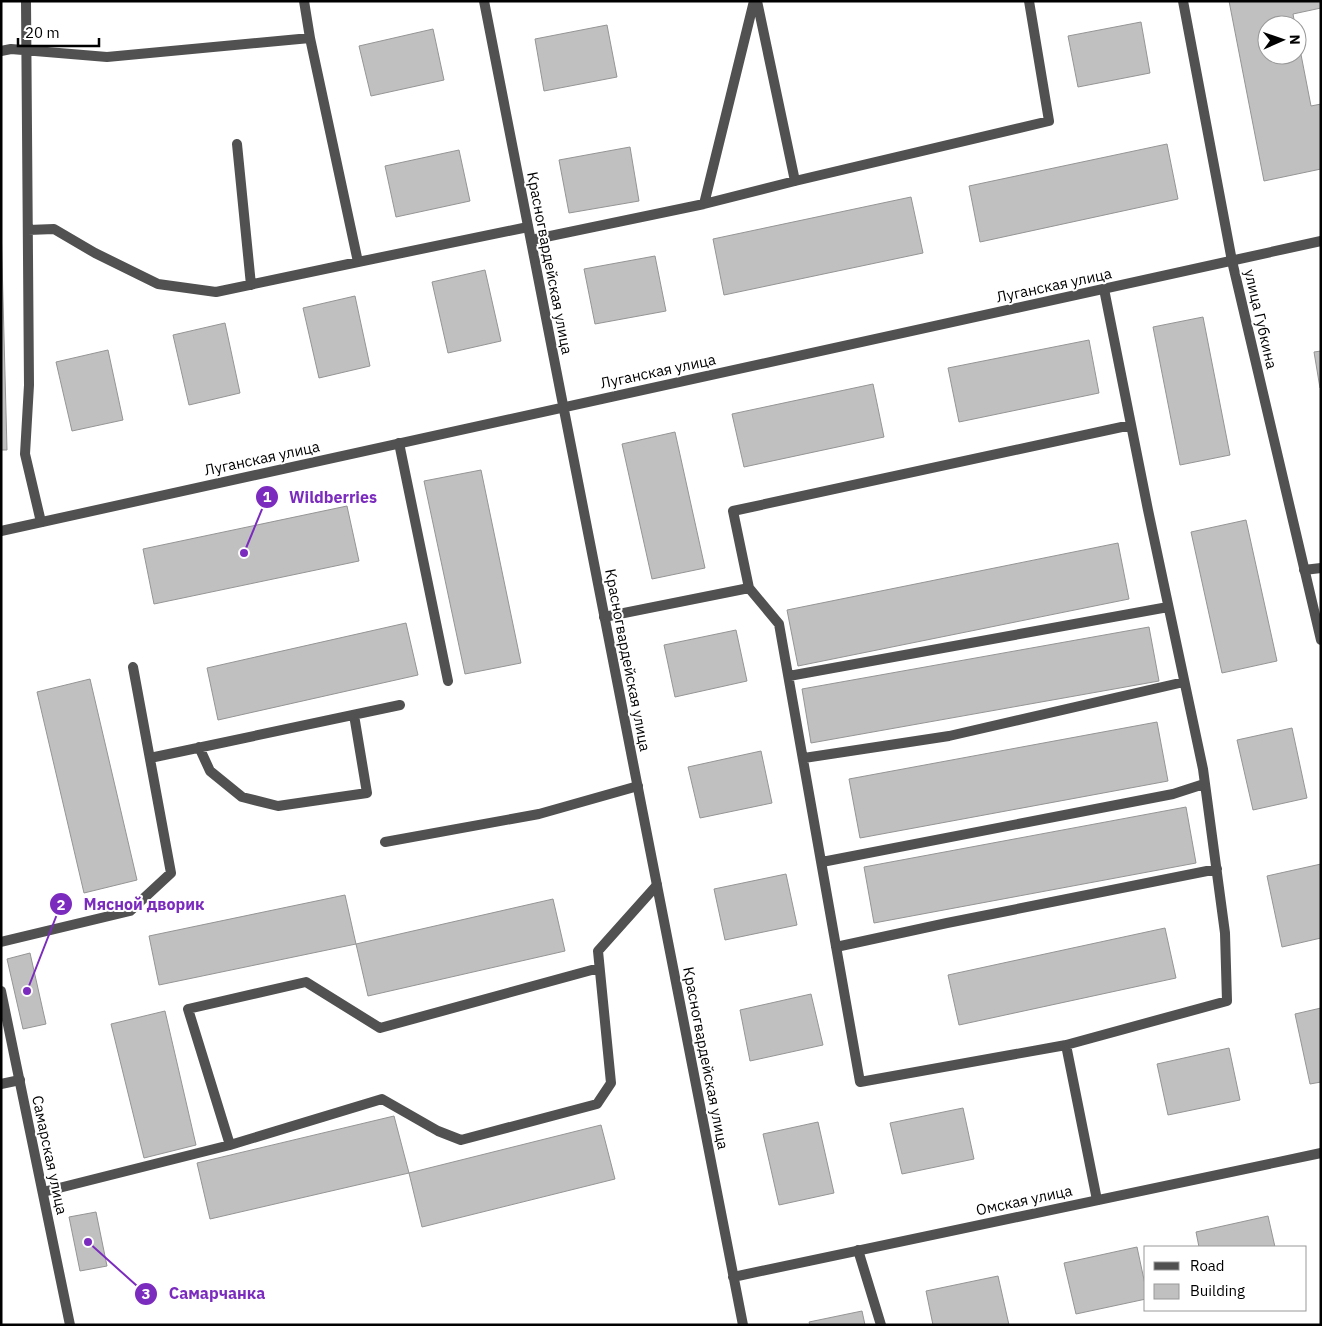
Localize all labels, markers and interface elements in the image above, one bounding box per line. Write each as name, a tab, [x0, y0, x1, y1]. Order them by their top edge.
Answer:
scale bar	[18, 15, 99, 47]
north arrow	[1257, 15, 1307, 65]
text: 20 m	[25, 23, 60, 42]
text: N	[1286, 34, 1304, 45]
street label: Красногвардейская улица	[523, 170, 577, 356]
street label: Луганская улица	[994, 263, 1114, 307]
street label: улица Губкина	[1240, 267, 1282, 371]
street label: Луганская улица	[598, 349, 718, 393]
street label: Луганская улица	[202, 436, 322, 480]
callout: Wildberries	[254, 481, 387, 512]
text: 1	[262, 487, 272, 506]
text: Wildberries	[289, 487, 377, 507]
street label: Красногвардейская улица	[601, 567, 655, 753]
callout: Мясной дворик	[49, 889, 215, 920]
text: Мясной дворик	[84, 894, 204, 914]
text: 2	[56, 895, 66, 914]
street label: Красногвардейская улица	[679, 965, 733, 1151]
street label: Самарская улица	[28, 1094, 72, 1216]
street label: Омская улица	[974, 1181, 1074, 1219]
legend	[1144, 1246, 1307, 1311]
text: Road	[1190, 1256, 1225, 1275]
callout: Самарчанка	[134, 1278, 275, 1309]
text: Building	[1190, 1281, 1245, 1300]
text: Самарчанка	[169, 1283, 265, 1303]
text: 3	[141, 1284, 151, 1303]

